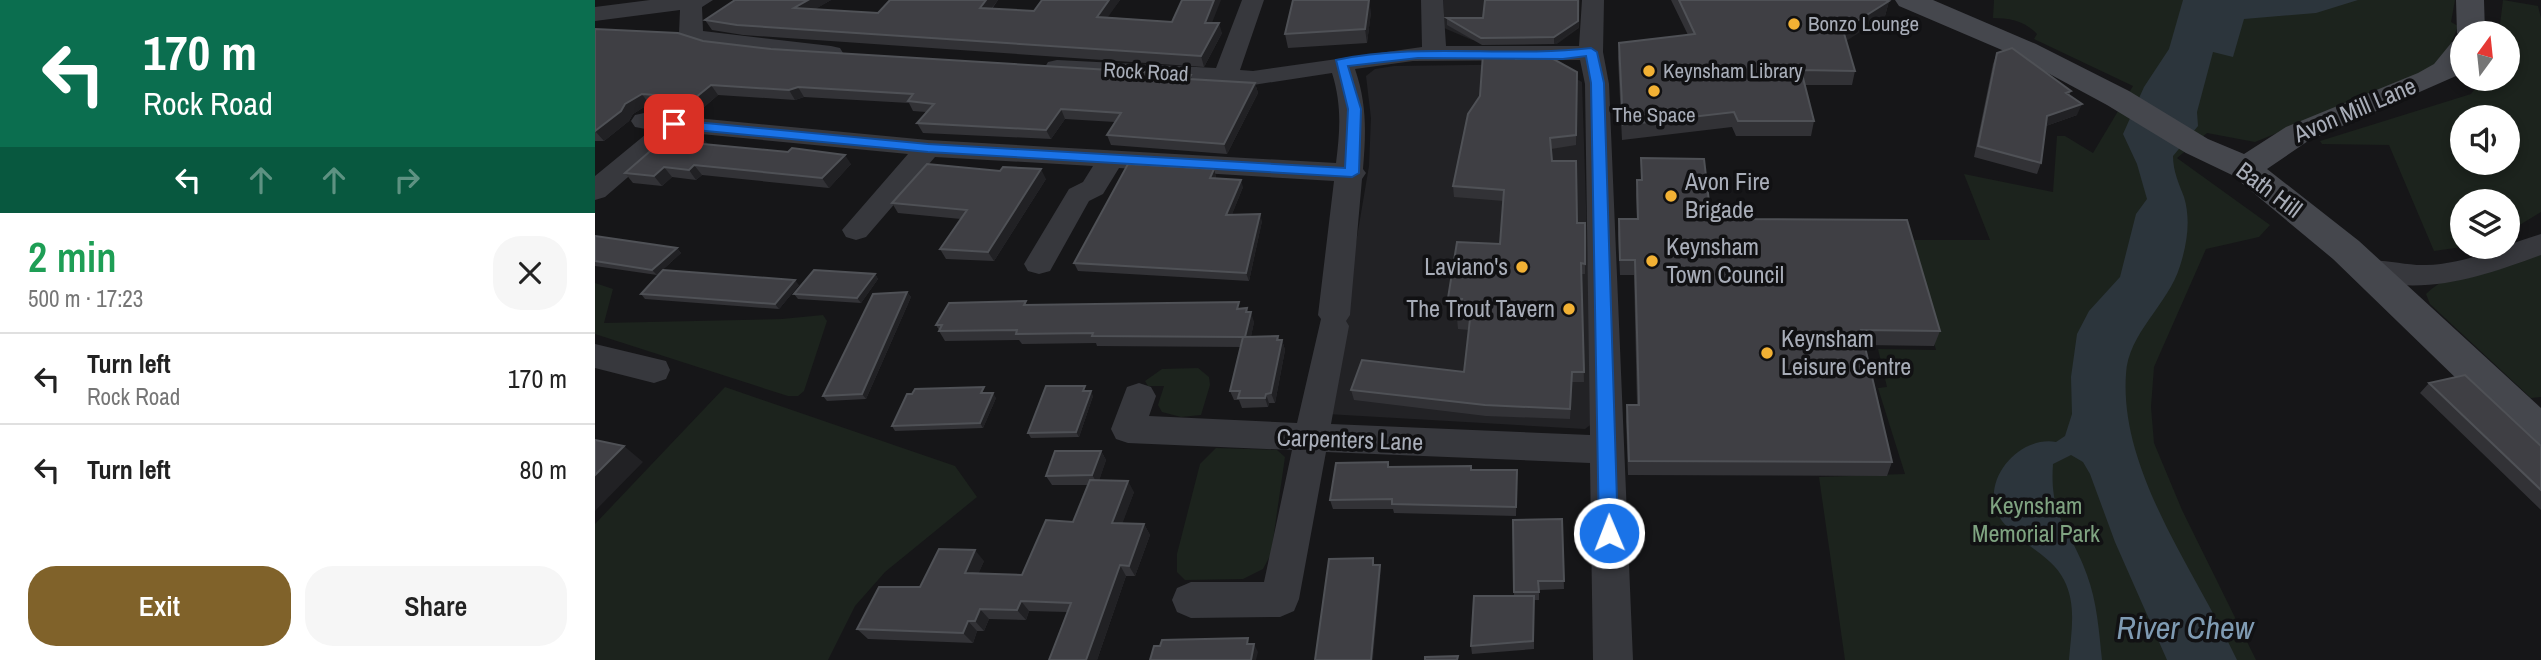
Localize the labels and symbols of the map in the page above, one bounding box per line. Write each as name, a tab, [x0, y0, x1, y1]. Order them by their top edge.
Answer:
place label: Bonzo Lounge	[1808, 9, 1919, 38]
marker: Bonzo Lounge	[1786, 16, 1802, 32]
north arrow	[2450, 21, 2520, 91]
street label: Rock Road	[1103, 55, 1189, 88]
place label: Keynsham Library	[1663, 56, 1803, 85]
marker: Keynsham Library	[1641, 63, 1657, 79]
street label: Avon Mill Lane	[2288, 69, 2421, 150]
marker: The Space	[1646, 83, 1662, 99]
pin	[644, 94, 704, 154]
place label: The Space	[1612, 100, 1696, 129]
street label: Bath Hill	[2230, 154, 2309, 224]
place label: Avon Fire Brigade	[1684, 165, 1770, 225]
marker: Avon Fire Brigade	[1663, 188, 1679, 204]
place label: Keynsham Town Council	[1666, 230, 1784, 290]
place label: Laviano's	[1424, 250, 1508, 282]
marker: Keynsham Town Council	[1644, 253, 1660, 269]
marker: Laviano's	[1514, 259, 1530, 275]
place label: The Trout Tavern	[1406, 292, 1555, 324]
marker: The Trout Tavern	[1561, 301, 1577, 317]
place label: Keynsham Leisure Centre	[1781, 322, 1911, 382]
marker: Keynsham Leisure Centre	[1759, 345, 1775, 361]
street label: Carpenters Lane	[1276, 420, 1424, 458]
park label: Keynsham Memorial Park	[1972, 489, 2100, 549]
position arrow	[1572, 496, 1646, 570]
water label: River Chew	[2116, 606, 2256, 649]

